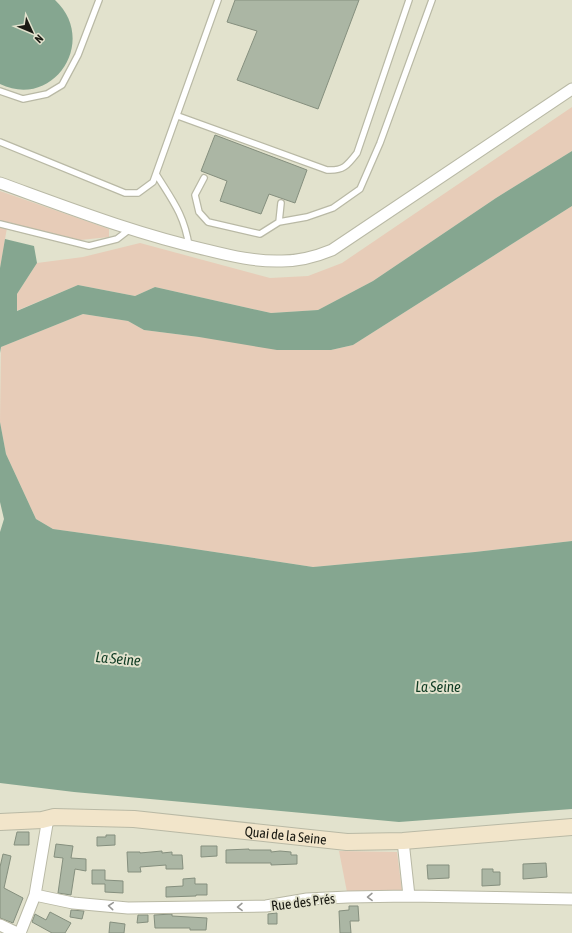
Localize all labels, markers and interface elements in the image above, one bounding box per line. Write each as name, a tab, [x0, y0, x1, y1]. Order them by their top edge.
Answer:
north arrow	[12, 12, 52, 52]
text: N	[33, 32, 46, 45]
water label: La Seine	[95, 648, 142, 669]
water label: La Seine	[415, 678, 461, 695]
street label: Quai de la Seine	[244, 823, 327, 848]
street label: Rue des Prés	[270, 890, 336, 914]
one-way arrow	[367, 892, 373, 901]
one-way arrow	[108, 902, 114, 911]
one-way arrow	[237, 903, 243, 911]

